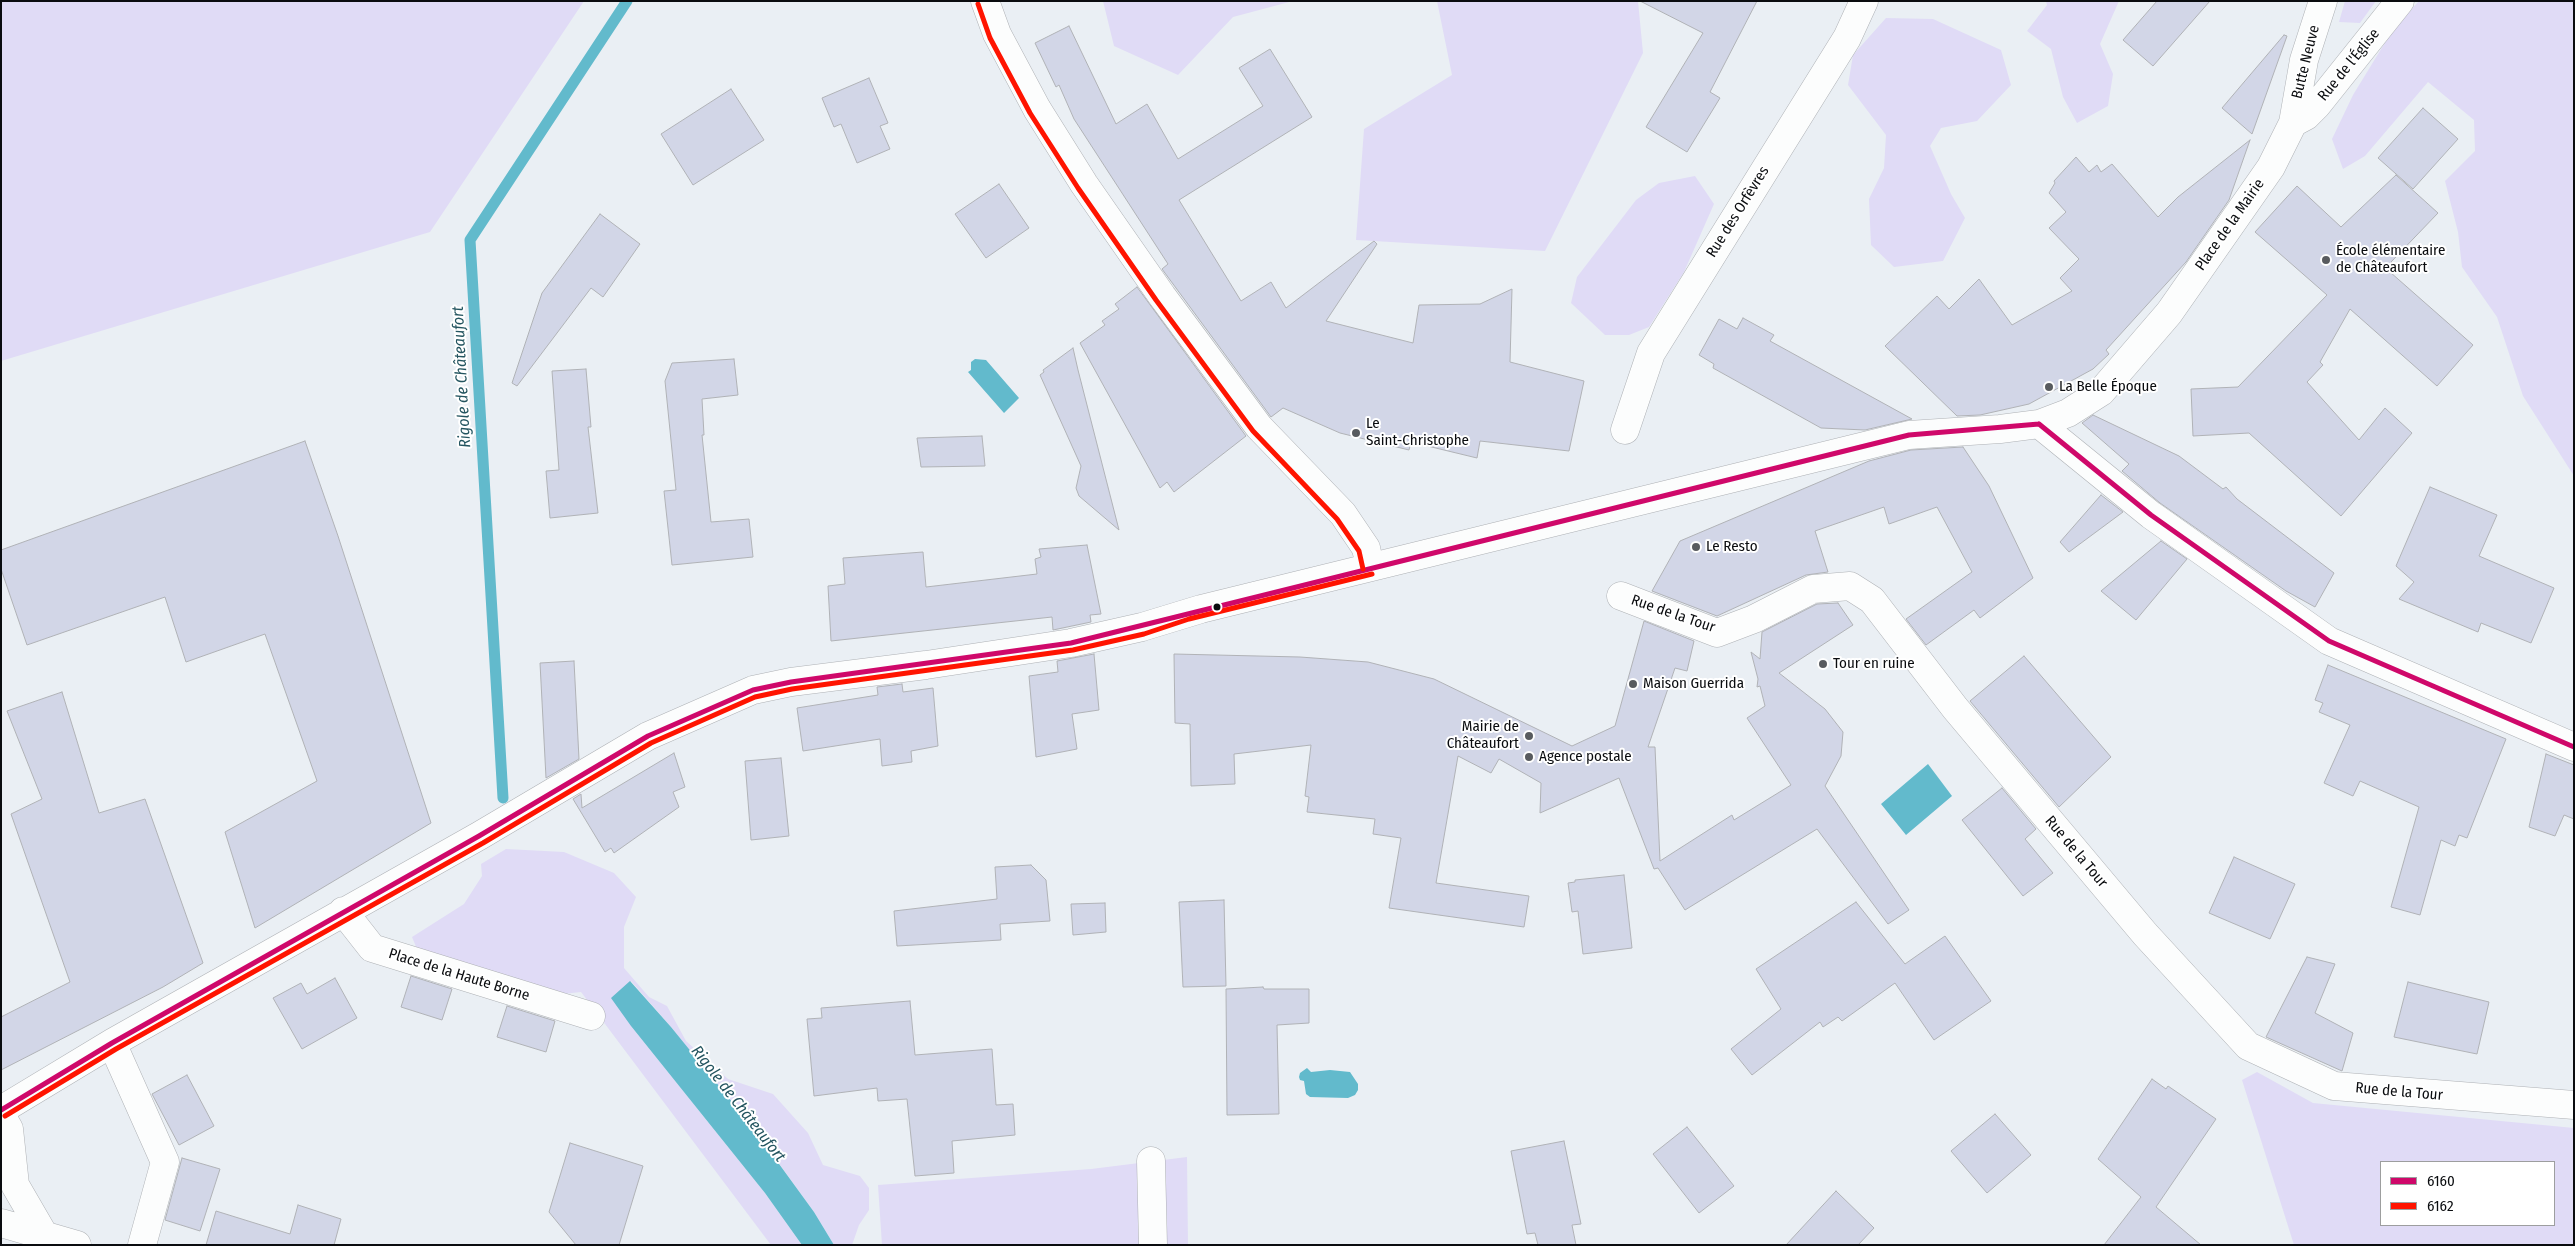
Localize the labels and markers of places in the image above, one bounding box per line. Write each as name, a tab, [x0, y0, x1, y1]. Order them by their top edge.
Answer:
place label: École élémentaire de Châteaufort	[2336, 242, 2445, 277]
marker: École élémentaire de Châteaufort	[2320, 254, 2332, 266]
place label: La Belle Époque	[2059, 378, 2157, 396]
marker: La Belle Époque	[2043, 381, 2055, 393]
place label: Le Saint-Christophe	[1366, 415, 1469, 450]
marker: Le Saint-Christophe	[1350, 427, 1362, 439]
place label: Le Resto	[1706, 538, 1758, 556]
marker: Le Resto	[1690, 541, 1702, 553]
unlabelled marker	[1212, 602, 1222, 612]
place label: Tour en ruine	[1833, 655, 1915, 673]
marker: Tour en ruine	[1817, 658, 1829, 670]
place label: Maison Guerrida	[1643, 675, 1744, 693]
marker: Maison Guerrida	[1627, 678, 1639, 690]
place label: Mairie de Châteaufort	[1447, 718, 1519, 753]
marker: Mairie de Châteaufort	[1523, 730, 1535, 742]
place label: Agence postale	[1539, 748, 1632, 766]
marker: Agence postale	[1523, 751, 1535, 763]

